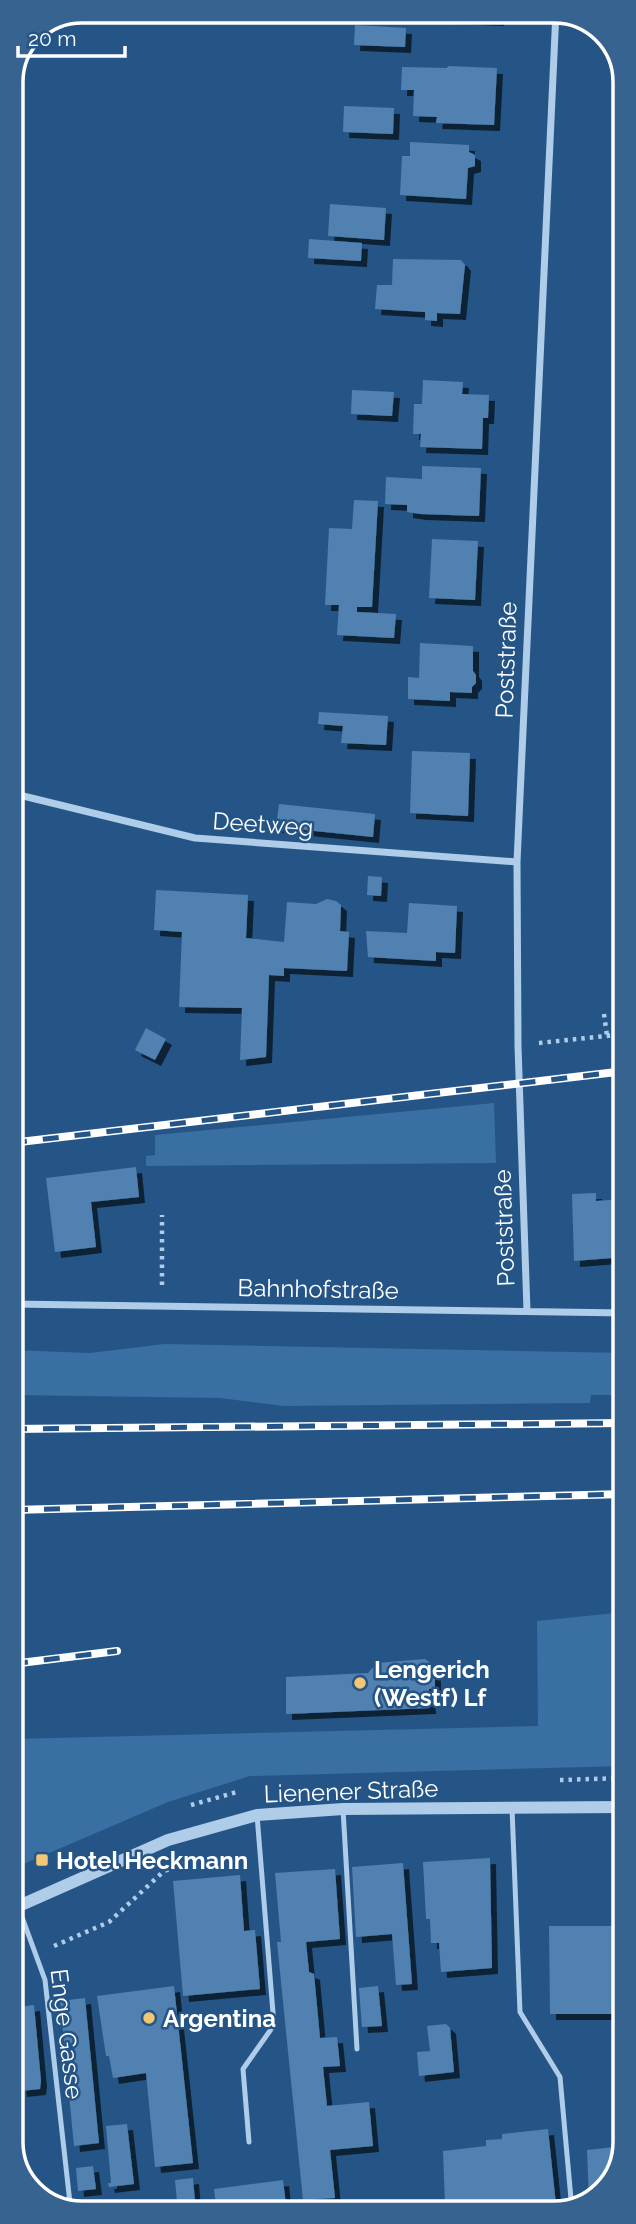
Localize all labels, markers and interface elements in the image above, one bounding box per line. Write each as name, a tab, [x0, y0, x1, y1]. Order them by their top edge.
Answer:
scale bar	[18, 14, 124, 58]
text: 20 m	[28, 26, 76, 51]
street label: Poststraße	[489, 601, 523, 719]
street label: Deetweg	[211, 806, 315, 842]
street label: Poststraße	[487, 1169, 521, 1287]
street label: Bahnhofstraße	[237, 1273, 399, 1305]
place label: Lengerich (Westf) Lf	[374, 1655, 490, 1712]
marker: Lengerich (Westf) Lf	[352, 1675, 368, 1691]
street label: Lienener Straße	[263, 1773, 439, 1809]
place label: Hotel Heckmann	[56, 1846, 248, 1875]
marker: Hotel Heckmann	[34, 1852, 50, 1868]
street label: Enge Gasse	[45, 1967, 89, 2101]
place label: Argentina	[163, 2004, 276, 2033]
marker: Argentina	[141, 2010, 157, 2026]

